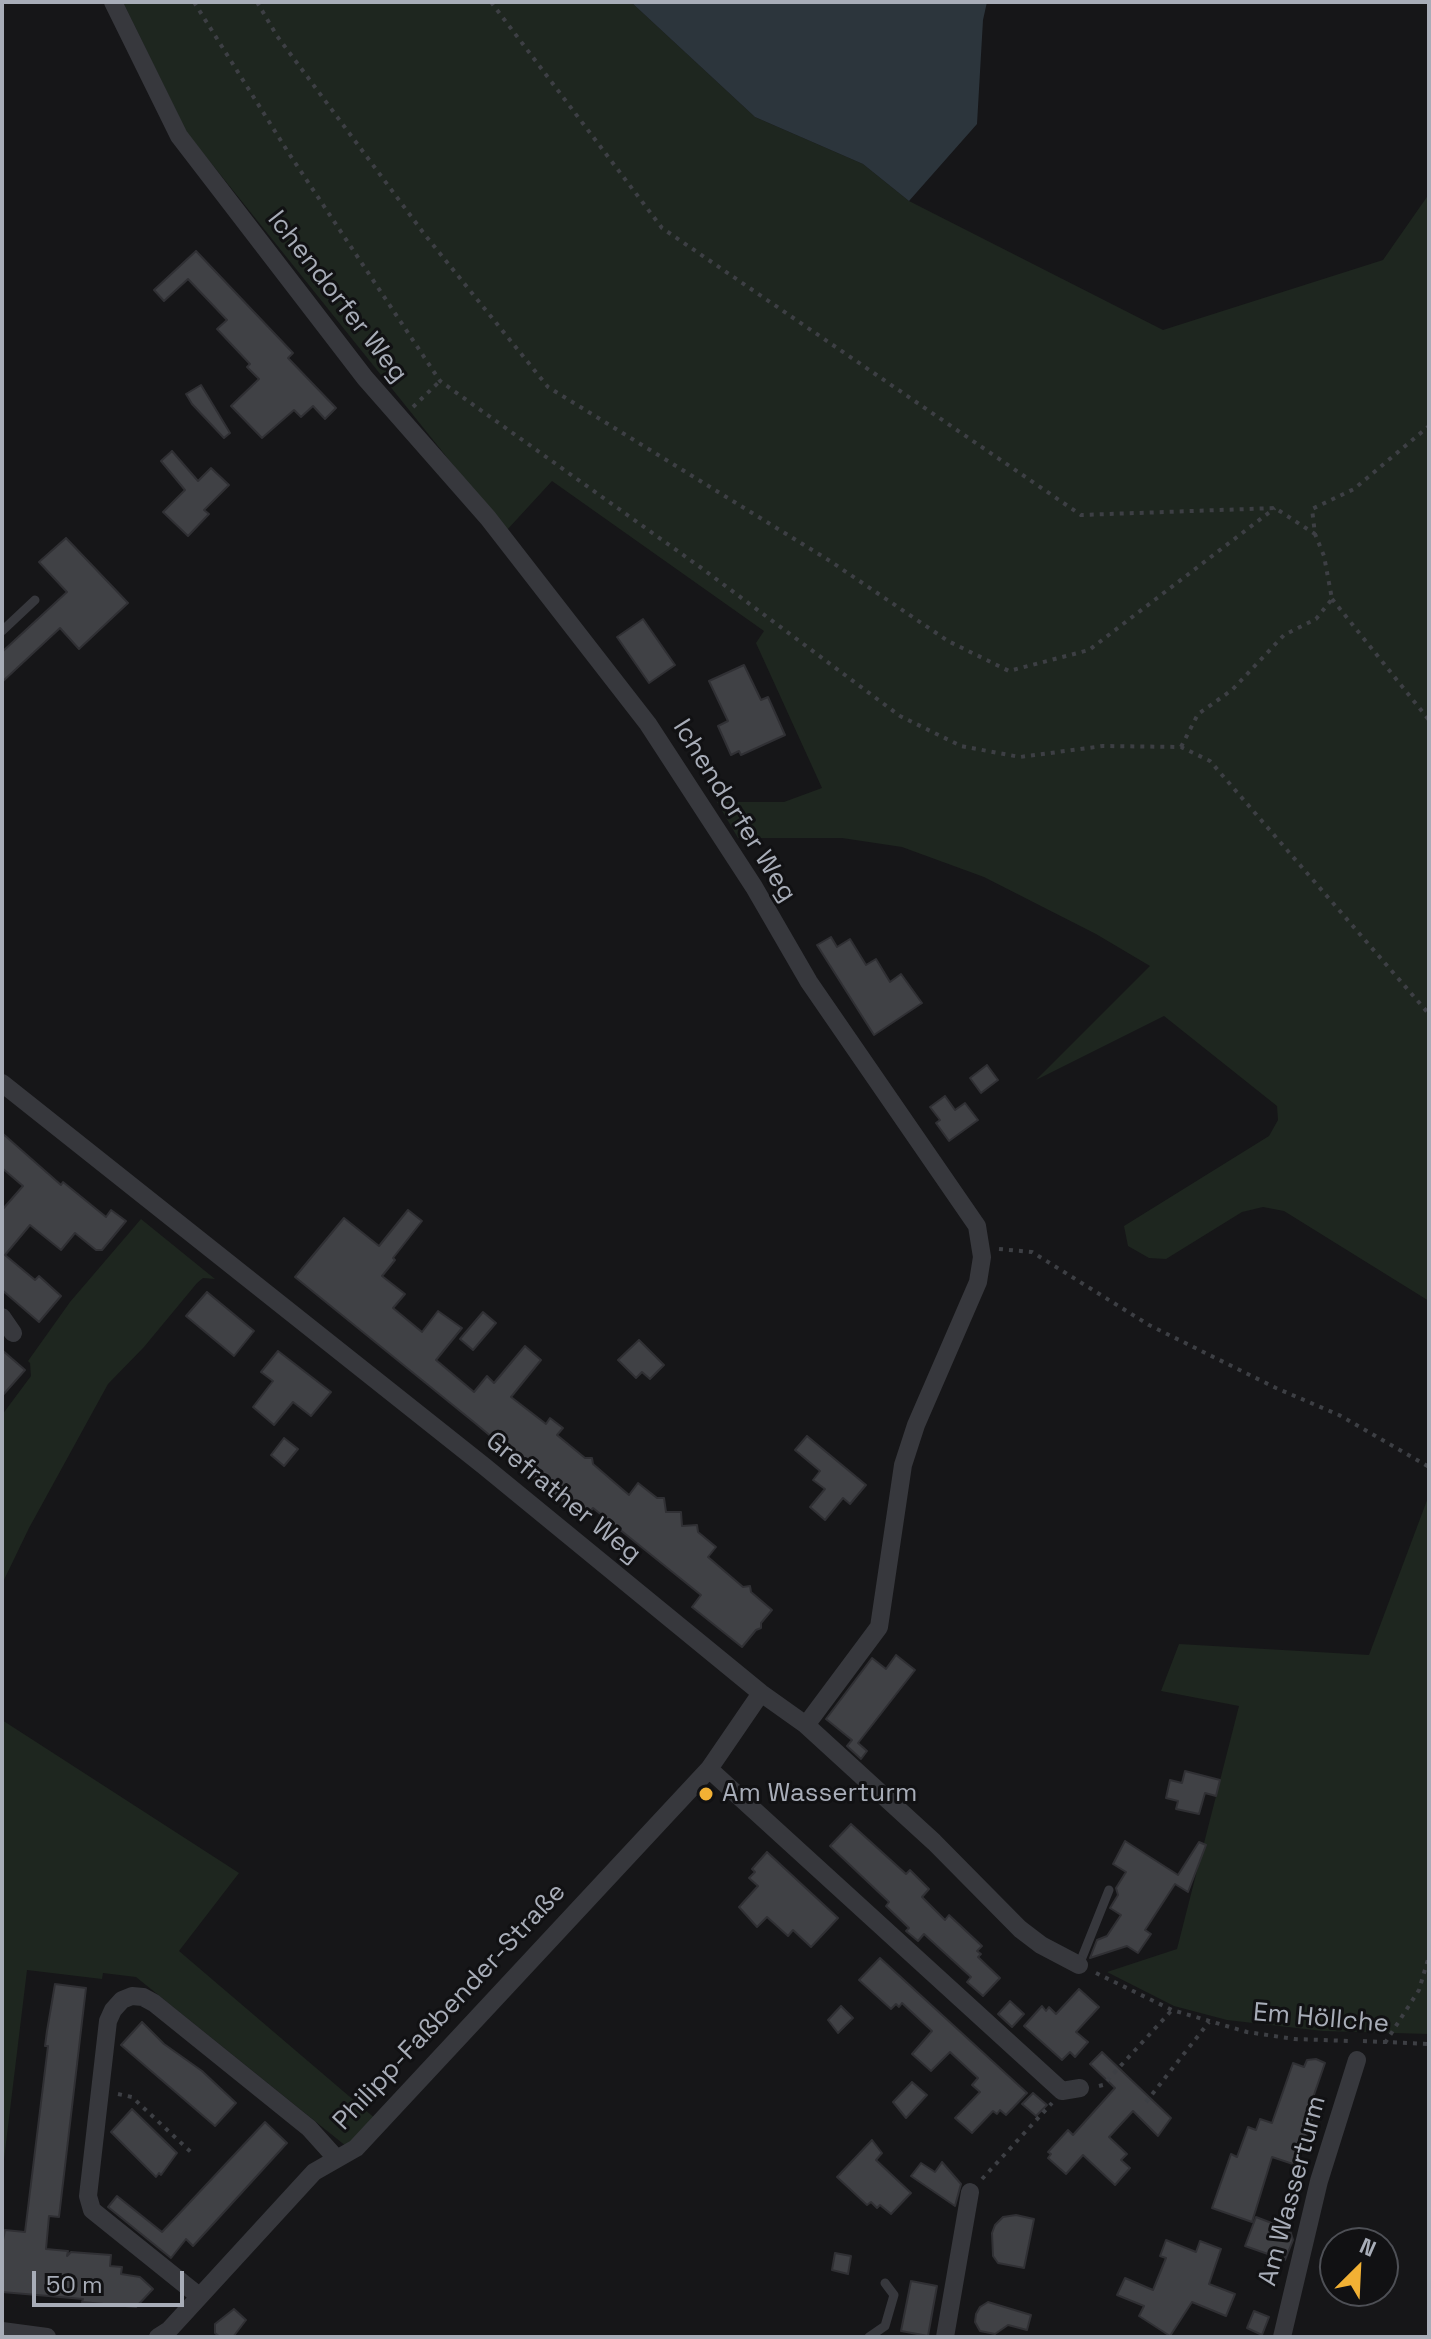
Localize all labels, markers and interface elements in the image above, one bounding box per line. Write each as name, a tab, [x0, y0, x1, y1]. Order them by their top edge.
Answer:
street label: Ichendorfer Weg	[260, 205, 414, 389]
street label: Ichendorfer Weg	[665, 714, 803, 908]
street label: Grefrather Weg	[479, 1426, 647, 1570]
place label: Am Wasserturm	[722, 1778, 917, 1810]
marker: Am Wasserturm	[697, 1785, 715, 1803]
street label: Philipp-Faßbender-Straße	[327, 1877, 573, 2137]
street label: Em Höllche	[1252, 1998, 1390, 2040]
street label: Am Wasserturm	[1253, 2093, 1333, 2289]
north arrow	[1319, 2227, 1399, 2307]
text: N	[1356, 2231, 1380, 2263]
scale bar	[36, 2255, 188, 2305]
text: 50 m	[46, 2269, 103, 2300]

